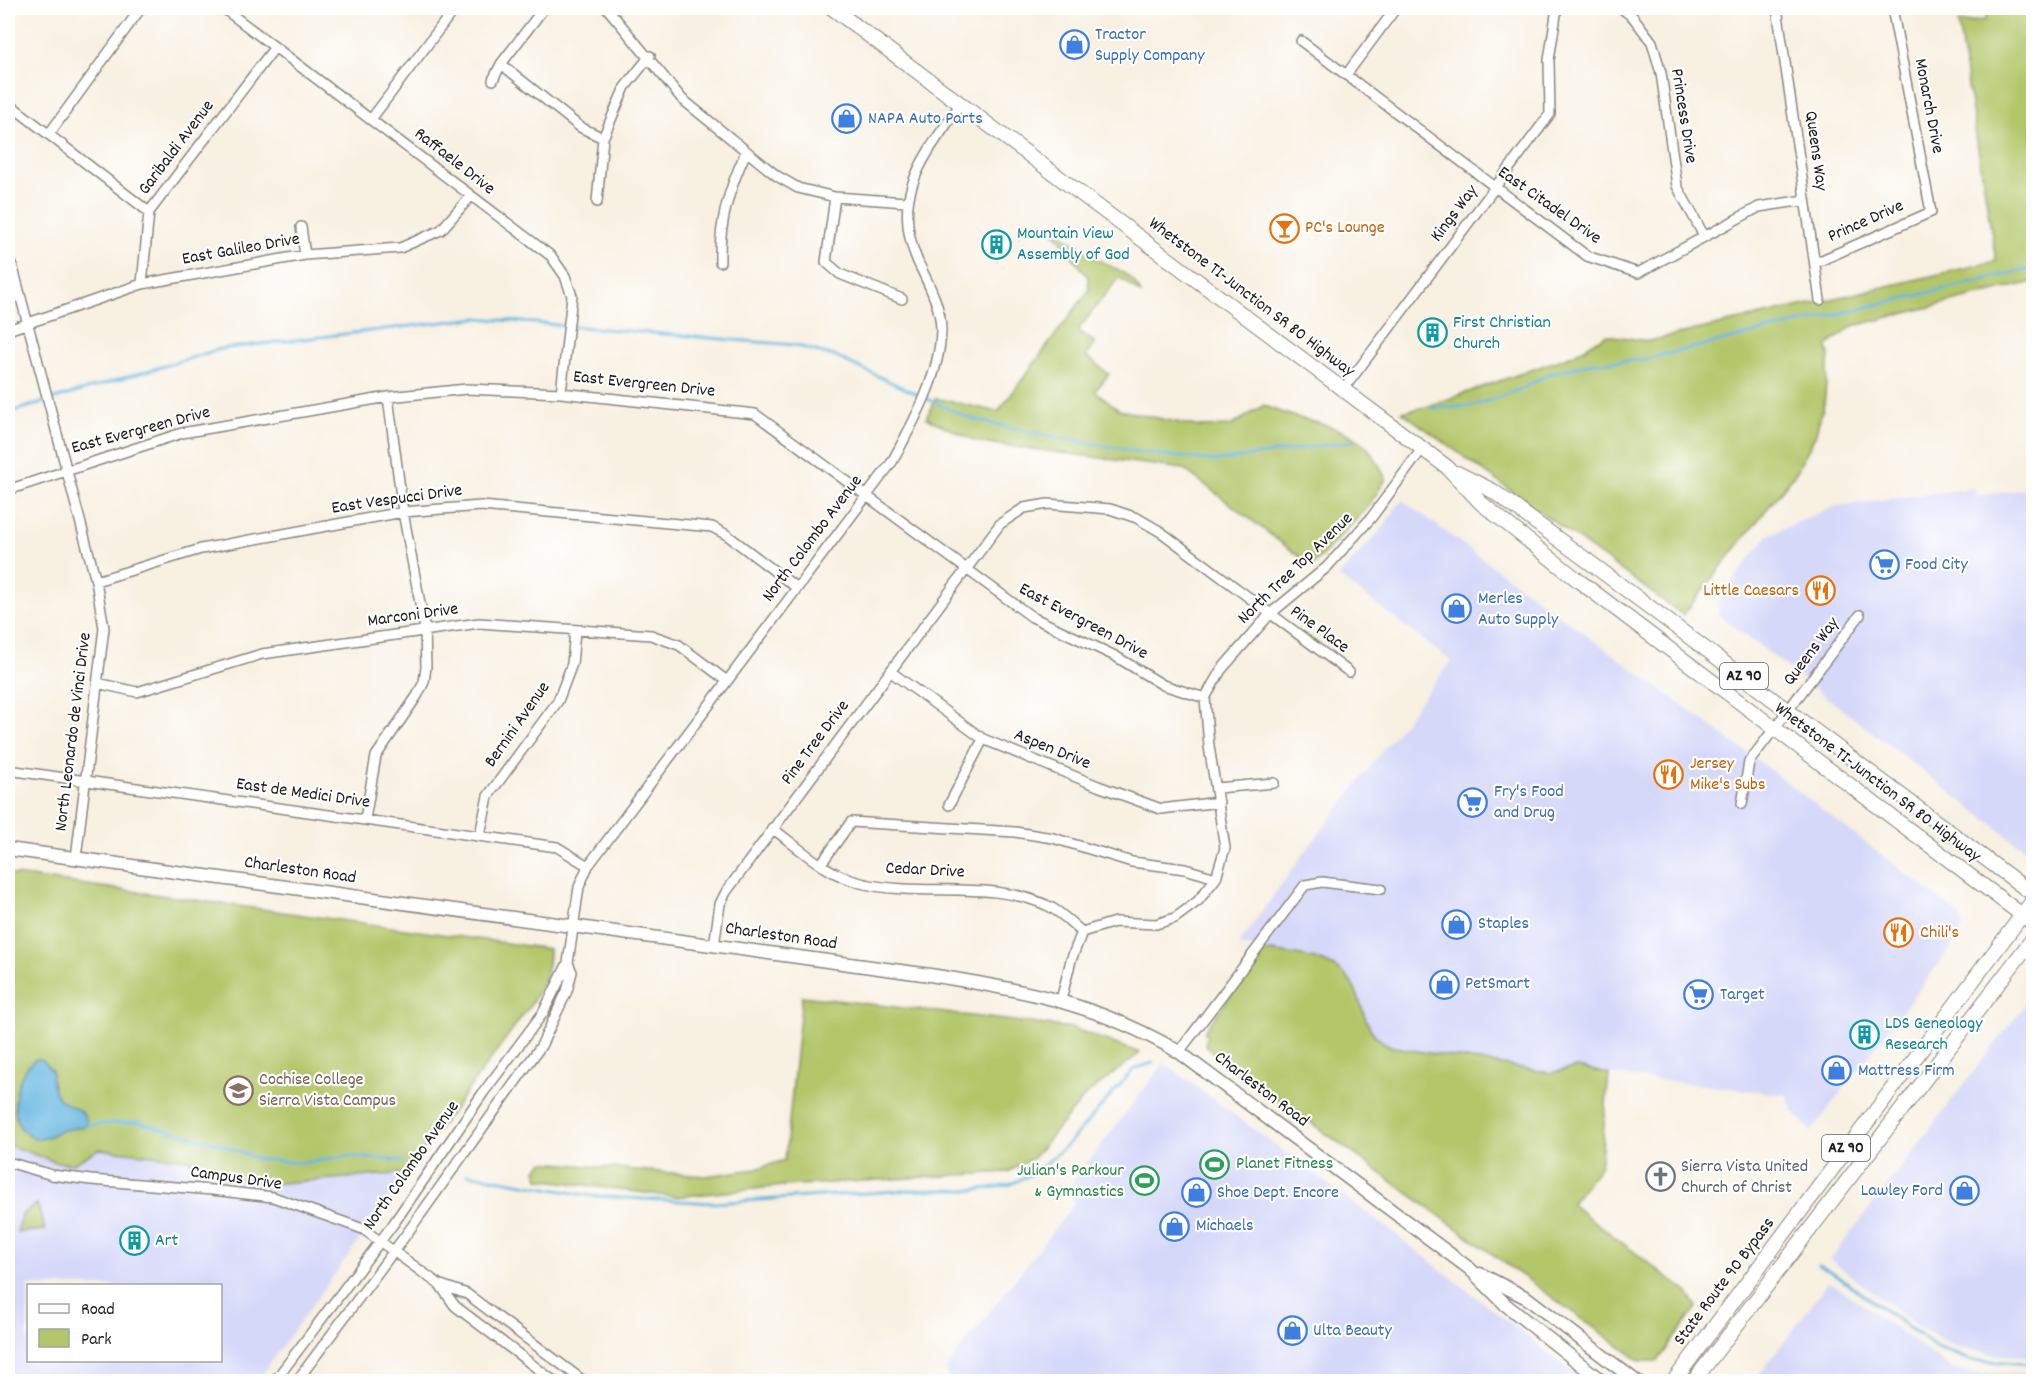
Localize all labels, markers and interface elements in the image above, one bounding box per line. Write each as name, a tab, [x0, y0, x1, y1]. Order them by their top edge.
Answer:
place label: Tractor Supply Company	[1095, 23, 1205, 69]
shop icon: Tractor Supply Company	[1058, 29, 1090, 61]
street label: Monarch Drive	[1907, 56, 1949, 156]
street label: Princess Drive	[1663, 67, 1703, 165]
street label: Garibaldi Avenue	[133, 95, 221, 201]
shop icon: NAPA Auto Parts	[831, 103, 863, 135]
place label: NAPA Auto Parts	[868, 107, 983, 132]
street label: Queens Way	[1797, 110, 1833, 193]
street label: Raffaele Drive	[408, 122, 500, 202]
street label: East Citadel Drive	[1492, 161, 1606, 251]
street label: Kings Way	[1425, 180, 1485, 248]
street label: Prince Drive	[1824, 194, 1908, 250]
street label: Whetstone TI-Junction SR 80 Highway	[1143, 212, 1360, 384]
bar icon: PC's Lounge	[1268, 212, 1300, 244]
place label: PC's Lounge	[1305, 216, 1385, 241]
place label: Mountain View Assembly of God	[1017, 222, 1130, 268]
street label: East Galileo Drive	[180, 227, 302, 273]
building icon: Mountain View Assembly of God	[980, 228, 1012, 260]
place label: First Christian Church	[1453, 311, 1551, 357]
building icon: First Christian Church	[1416, 317, 1448, 349]
street label: East Evergreen Drive	[572, 365, 716, 405]
street label: East Evergreen Drive	[69, 400, 213, 462]
street label: North Colombo Avenue	[757, 470, 869, 608]
street label: East Vespucci Drive	[330, 478, 464, 522]
street label: North Tree Top Avenue	[1233, 507, 1359, 631]
supermarket icon: Food City	[1868, 549, 1900, 581]
place label: Food City	[1905, 553, 1968, 578]
restaurant icon: Little Caesars	[1804, 575, 1836, 607]
street label: East Evergreen Drive	[1014, 577, 1152, 667]
place label: Little Caesars	[1703, 579, 1799, 604]
place label: Merles Auto Supply	[1478, 587, 1559, 633]
shop icon: Merles Auto Supply	[1441, 593, 1473, 625]
street label: Marconi Drive	[366, 597, 460, 635]
street label: Pine Place	[1284, 600, 1354, 660]
street label: Queens Way	[1778, 612, 1847, 692]
street label: North Leonardo de Vinci Drive	[49, 631, 99, 833]
road number: AZ 90	[1720, 663, 1768, 689]
street label: Bernini Avenue	[479, 677, 557, 773]
street label: Pine Tree Drive	[776, 695, 856, 791]
street label: Whetstone TI-Junction SR 80 Highway	[1769, 697, 1986, 869]
street label: Aspen Drive	[1010, 723, 1094, 777]
place label: Jersey Mike's Subs	[1690, 752, 1765, 798]
restaurant icon: Jersey Mike's Subs	[1653, 758, 1685, 790]
street label: East de Medici Drive	[234, 772, 372, 816]
place label: Fry's Food and Drug	[1494, 780, 1564, 826]
supermarket icon: Fry's Food and Drug	[1457, 786, 1489, 818]
street label: Charleston Road	[242, 851, 358, 891]
street label: Cedar Drive	[885, 856, 965, 886]
shop icon: Staples	[1441, 908, 1473, 940]
place label: Staples	[1478, 912, 1529, 937]
street label: Charleston Road	[723, 917, 839, 957]
restaurant icon: Chili's	[1883, 917, 1915, 949]
place label: Chili's	[1920, 921, 1959, 946]
shop icon: PetSmart	[1428, 968, 1460, 1000]
place label: PetSmart	[1465, 972, 1530, 997]
supermarket icon: Target	[1683, 979, 1715, 1011]
place label: Target	[1720, 983, 1765, 1008]
place label: LDS Geneology Research	[1885, 1012, 1983, 1058]
building icon: LDS Geneology Research	[1848, 1018, 1880, 1050]
street label: Charleston Road	[1208, 1046, 1314, 1134]
shop icon: Mattress Firm	[1821, 1055, 1853, 1087]
place label: Mattress Firm	[1858, 1059, 1955, 1084]
place label: Cochise College Sierra Vista Campus	[259, 1068, 396, 1114]
school or university icon: Cochise College Sierra Vista Campus	[222, 1074, 254, 1106]
street label: North Colombo Avenue	[358, 1096, 466, 1236]
road number: AZ 90	[1822, 1135, 1870, 1161]
sports icon: Planet Fitness	[1199, 1148, 1231, 1180]
place label: Planet Fitness	[1236, 1152, 1333, 1177]
place label: Sierra Vista United Church of Christ	[1681, 1155, 1808, 1201]
place label: Julian's Parkour & Gymnastics	[1017, 1159, 1124, 1205]
street label: Campus Drive	[189, 1160, 283, 1198]
church icon: Sierra Vista United Church of Christ	[1644, 1161, 1676, 1193]
sports icon: Julian's Parkour & Gymnastics	[1129, 1165, 1161, 1197]
shop icon: Lawley Ford	[1948, 1175, 1980, 1207]
shop icon: Shoe Dept. Encore	[1180, 1177, 1212, 1209]
place label: Lawley Ford	[1861, 1179, 1943, 1204]
place label: Shoe Dept. Encore	[1217, 1181, 1339, 1206]
shop icon: Michaels	[1159, 1210, 1191, 1242]
street label: State Route 90 Bypass	[1668, 1213, 1782, 1351]
place label: Michaels	[1196, 1214, 1254, 1239]
building icon: Art	[118, 1225, 150, 1257]
place label: Art	[155, 1229, 179, 1254]
legend	[27, 1284, 222, 1362]
text: Road	[81, 1298, 115, 1323]
shop icon: Ulta Beauty	[1276, 1315, 1308, 1347]
place label: Ulta Beauty	[1313, 1319, 1392, 1344]
text: Park	[81, 1328, 112, 1353]

